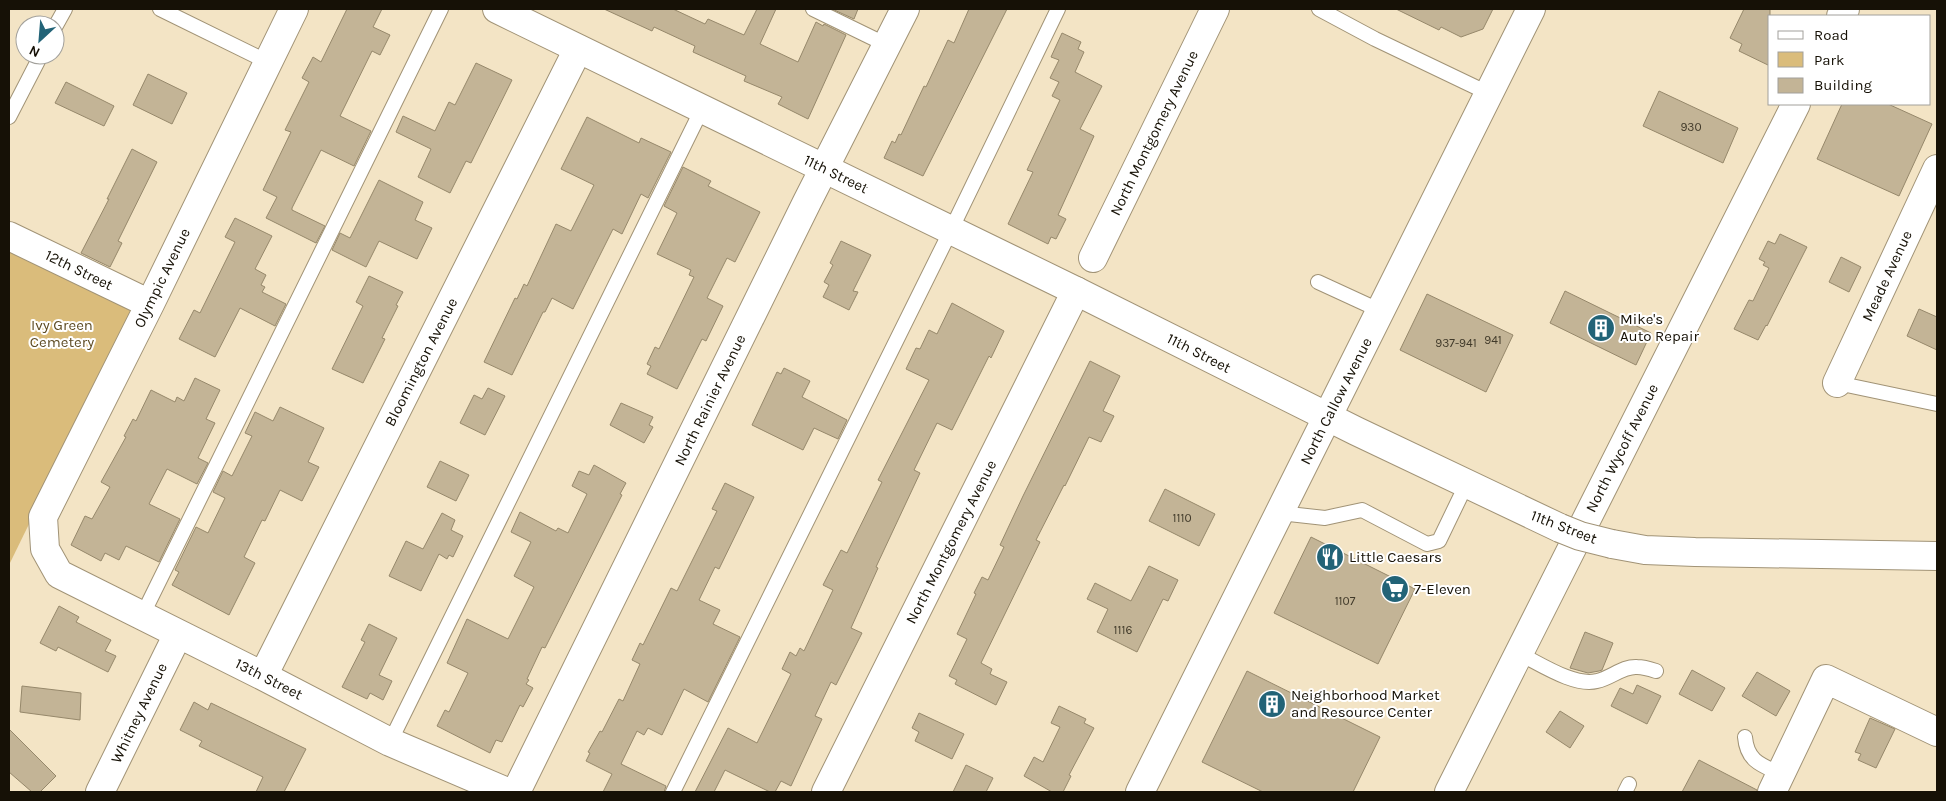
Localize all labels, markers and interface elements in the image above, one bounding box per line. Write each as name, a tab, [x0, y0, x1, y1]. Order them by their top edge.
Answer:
north arrow	[15, 15, 65, 65]
legend	[1768, 15, 1931, 105]
text: Road	[1814, 26, 1849, 44]
text: N	[26, 41, 43, 61]
street label: North Montgomery Avenue	[1106, 48, 1202, 218]
text: Park	[1814, 51, 1844, 69]
text: Building	[1814, 76, 1872, 94]
house number: 930	[1680, 120, 1702, 134]
street label: 11th Street	[801, 151, 871, 197]
street label: Olympic Avenue	[130, 225, 194, 331]
street label: Meade Avenue	[1858, 228, 1916, 324]
street label: 12th Street	[42, 246, 116, 294]
street label: Bloomington Avenue	[381, 295, 461, 429]
place label: Mike's Auto Repair	[1620, 310, 1699, 345]
building icon: Mike's Auto Repair	[1586, 313, 1616, 343]
park label: Ivy Green Cemetery	[30, 316, 94, 351]
street label: 11th Street	[1164, 329, 1234, 377]
street label: North Rainier Avenue	[670, 332, 750, 468]
house number: 941	[1484, 333, 1502, 347]
street label: North Callow Avenue	[1296, 335, 1376, 467]
house number: 937-941	[1435, 336, 1477, 350]
street label: North Wycoff Avenue	[1582, 381, 1662, 515]
street label: North Montgomery Avenue	[902, 457, 1000, 627]
street label: 11th Street	[1528, 506, 1600, 548]
house number: 1110	[1172, 511, 1192, 525]
restaurant icon: Little Caesars	[1315, 542, 1345, 572]
place label: Little Caesars	[1349, 548, 1442, 566]
supermarket icon: 7-Eleven	[1380, 574, 1410, 604]
place label: 7-Eleven	[1414, 580, 1471, 598]
house number: 1107	[1335, 594, 1356, 608]
house number: 1116	[1114, 623, 1133, 637]
street label: 13th Street	[232, 654, 306, 704]
street label: Whitney Avenue	[107, 660, 171, 766]
place label: Neighborhood Market and Resource Center	[1291, 686, 1440, 721]
building icon: Neighborhood Market and Resource Center	[1257, 689, 1287, 719]

